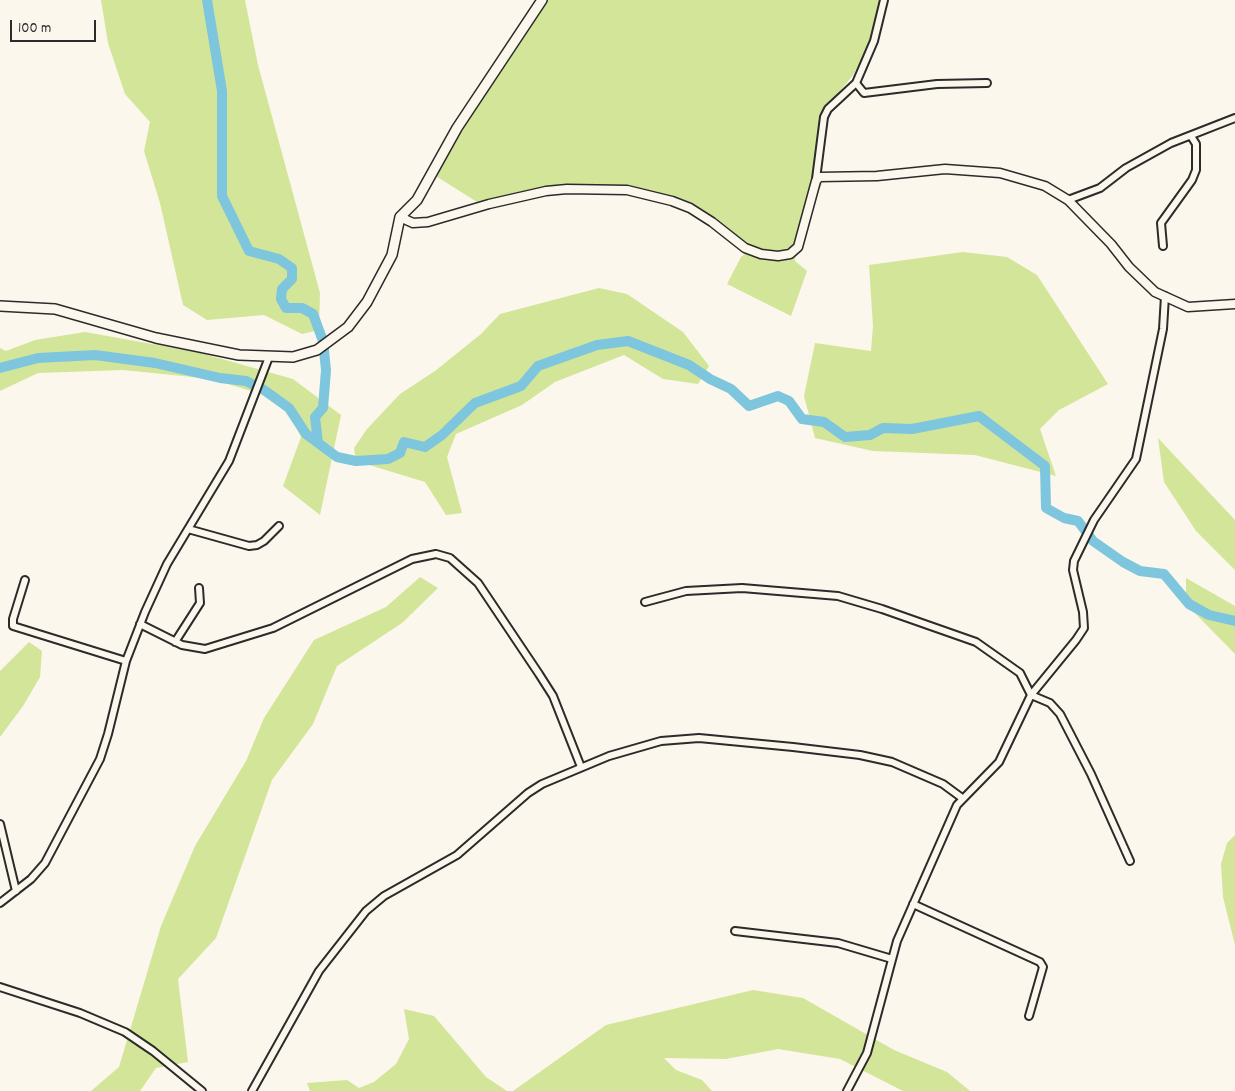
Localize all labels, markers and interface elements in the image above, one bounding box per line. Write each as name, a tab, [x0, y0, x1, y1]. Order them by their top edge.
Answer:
scale bar	[12, 10, 99, 42]
text: 100 m	[18, 18, 51, 40]

